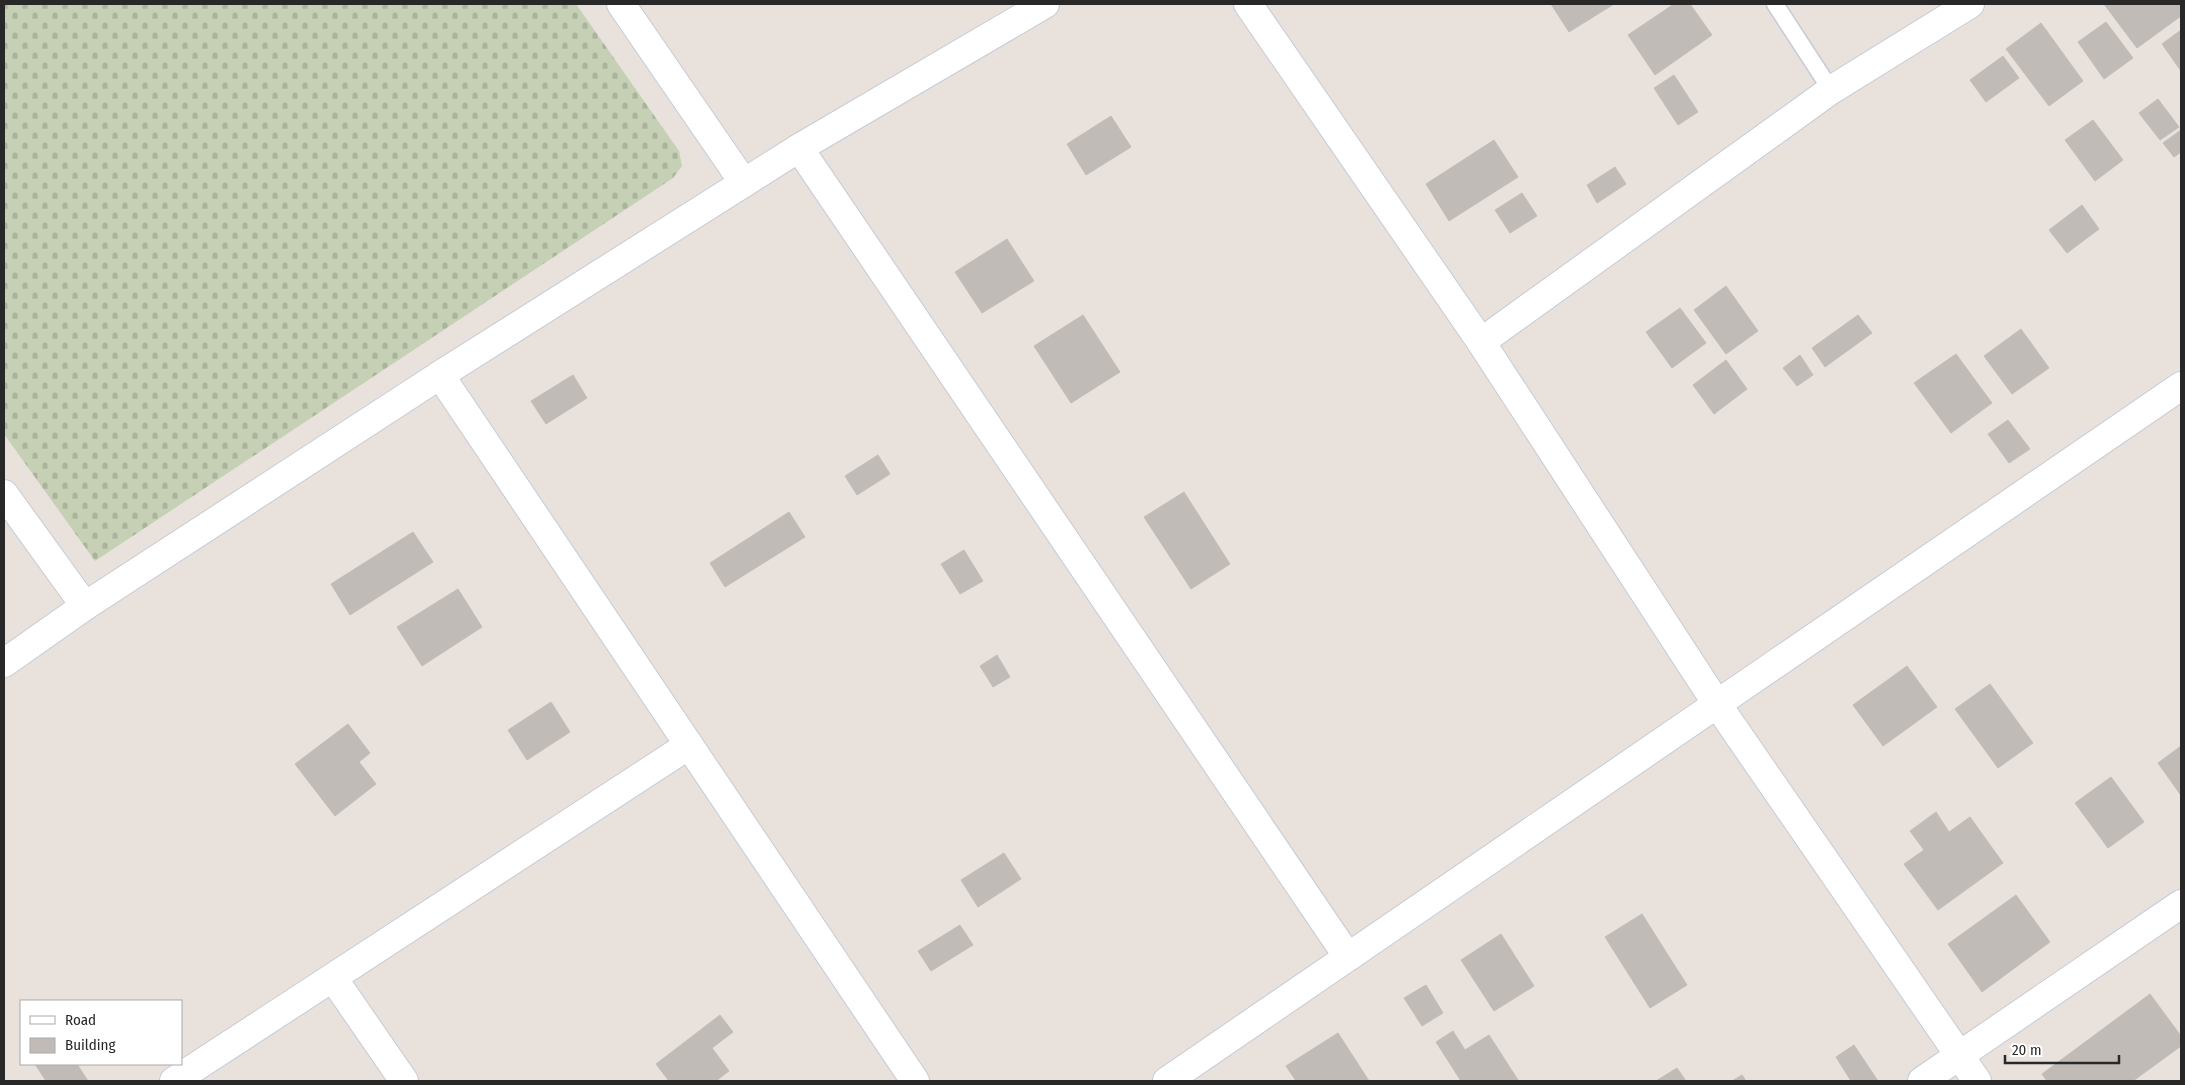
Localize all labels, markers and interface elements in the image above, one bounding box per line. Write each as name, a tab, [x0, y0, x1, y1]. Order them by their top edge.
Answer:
legend	[20, 1000, 182, 1065]
text: Road	[65, 1011, 96, 1029]
scale bar	[2005, 1032, 2119, 1064]
text: Building	[65, 1036, 116, 1054]
text: 20 m	[2012, 1041, 2042, 1059]

